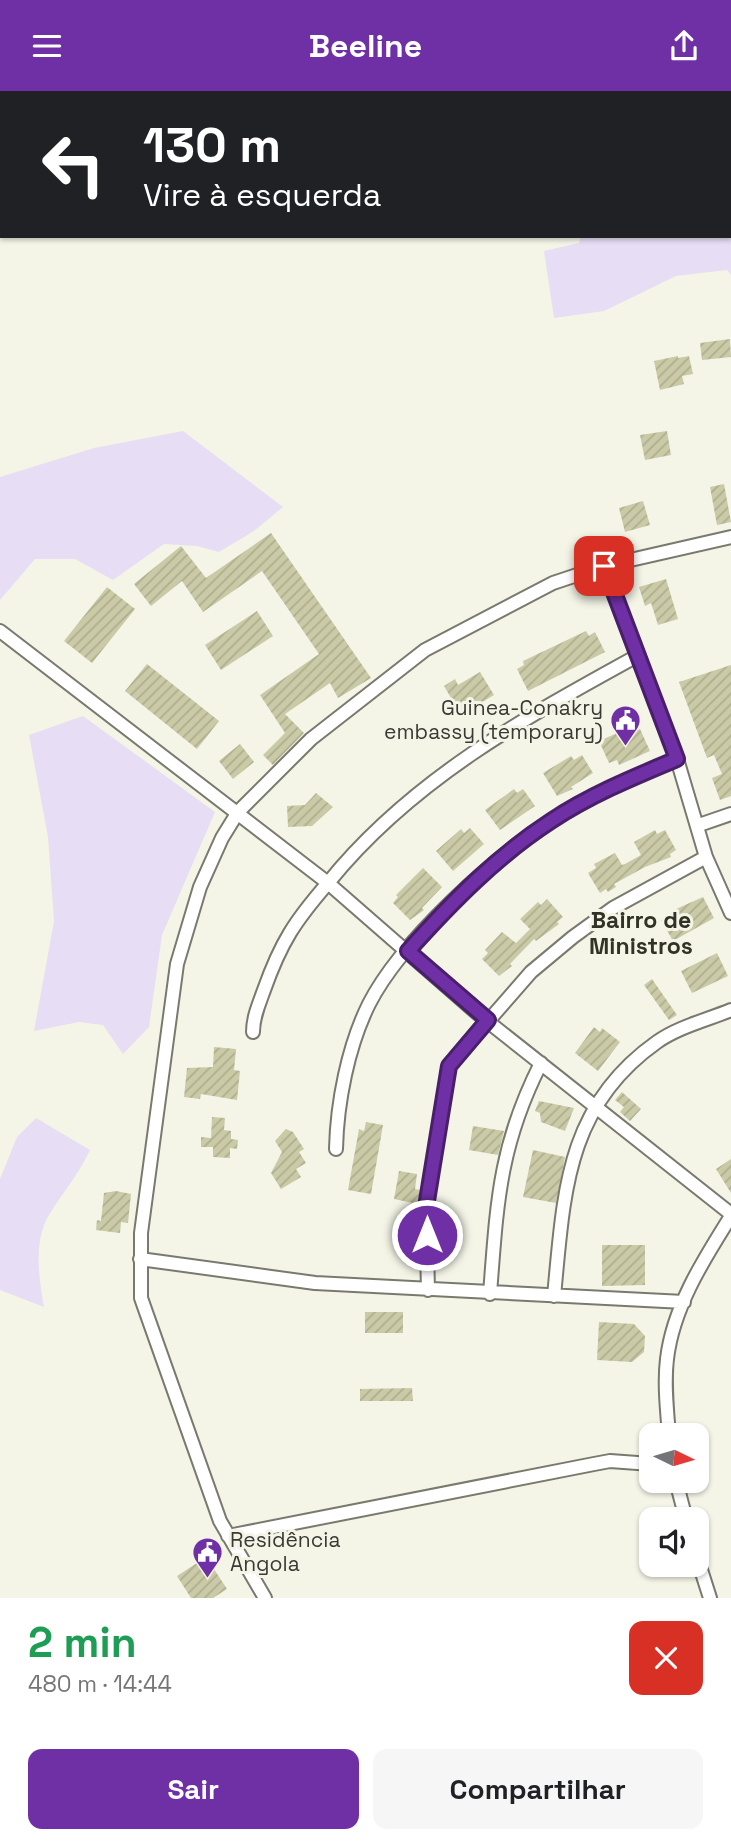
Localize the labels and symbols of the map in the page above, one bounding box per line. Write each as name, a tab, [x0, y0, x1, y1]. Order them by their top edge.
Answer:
pin	[574, 536, 634, 596]
place label: Guinea-Conakry embassy (temporary)	[384, 694, 603, 745]
public building icon: Guinea-Conakry embassy (temporary)	[609, 703, 643, 747]
district label: Bairro de Ministros	[589, 905, 693, 961]
position arrow	[390, 1198, 464, 1272]
north arrow	[639, 1423, 709, 1493]
place label: Residência Angola	[230, 1526, 341, 1577]
public building icon: Residência Angola	[190, 1535, 224, 1579]

